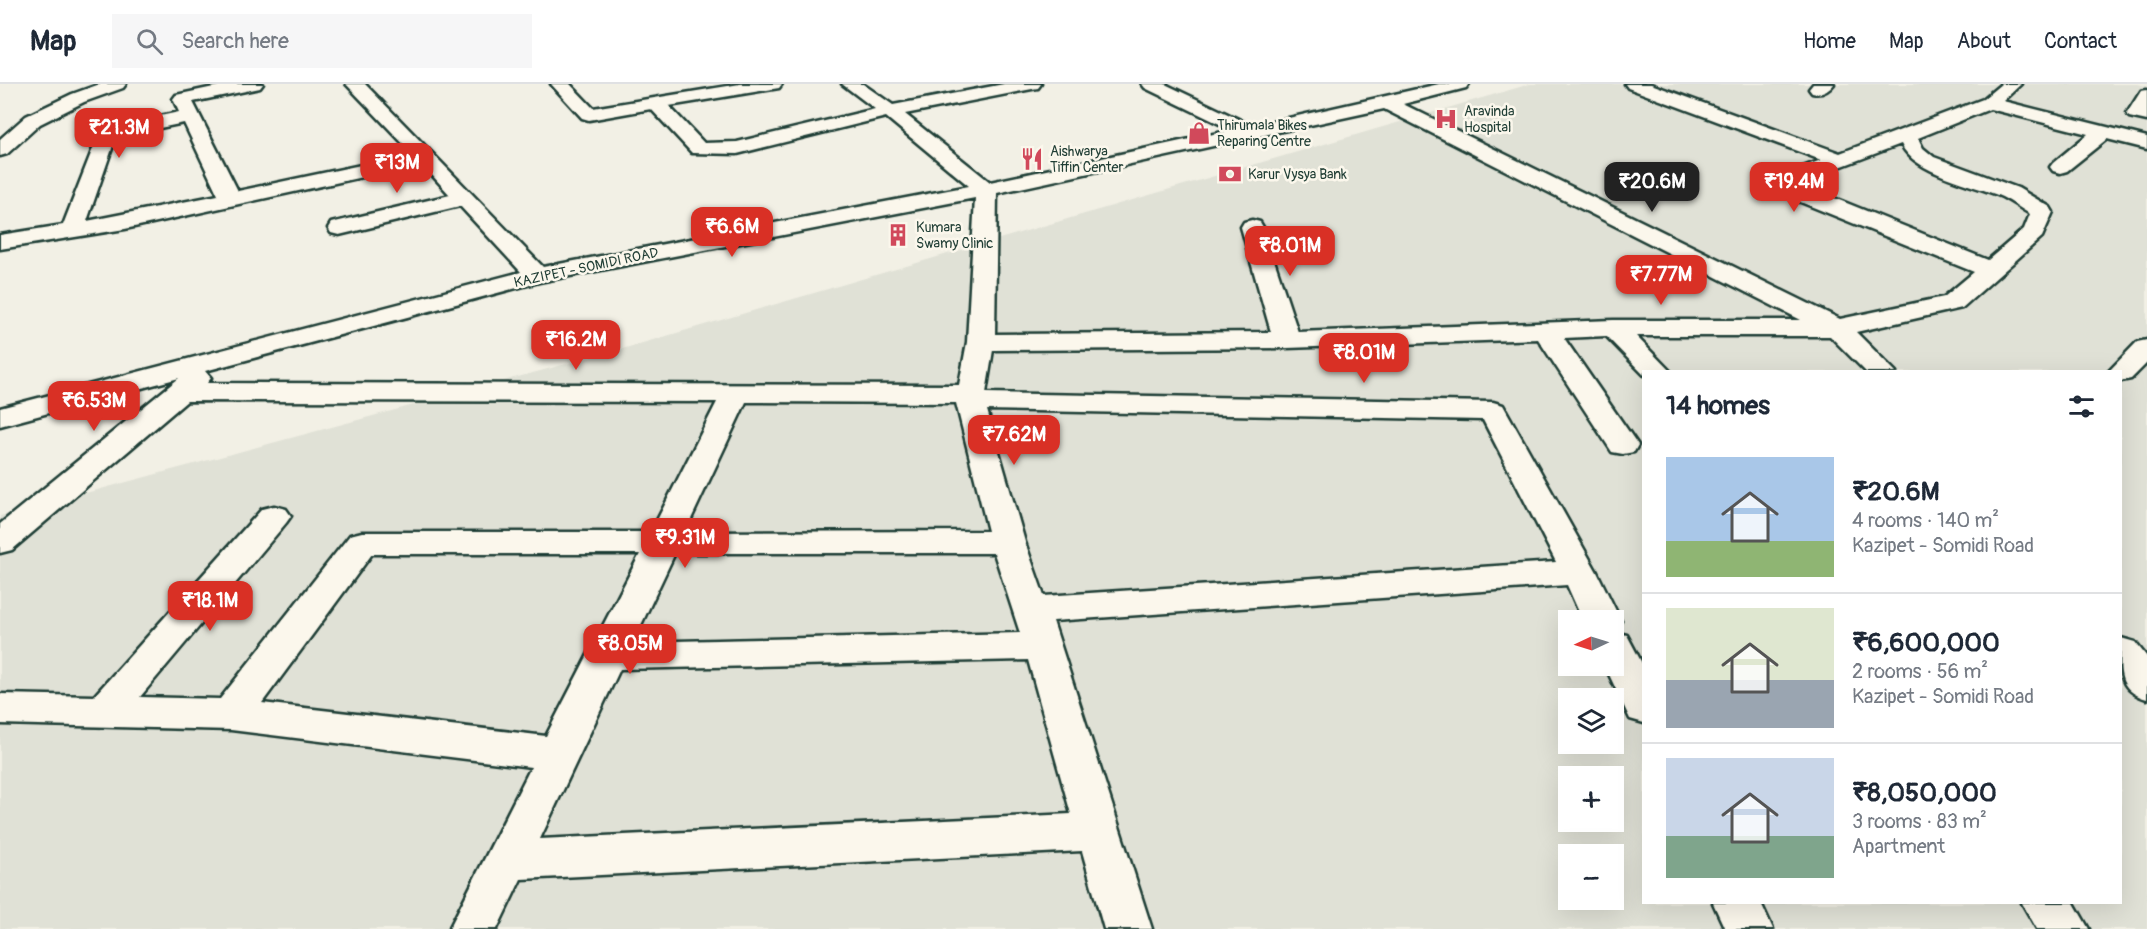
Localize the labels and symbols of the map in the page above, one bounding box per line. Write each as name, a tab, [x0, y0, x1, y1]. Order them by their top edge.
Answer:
place label: Aravinda Hospital	[1464, 103, 1515, 136]
hospital icon: Aravinda Hospital	[1433, 106, 1459, 132]
pin: ₹21.3M	[70, 108, 168, 159]
place label: Thirumala Bikes Reparing Centre	[1217, 117, 1311, 150]
shop icon: Thirumala Bikes Reparing Centre	[1186, 120, 1212, 146]
pin: ₹13M	[361, 143, 433, 194]
place label: Aishwarya Tiffin Center	[1050, 143, 1123, 176]
restaurant icon: Aishwarya Tiffin Center	[1019, 146, 1045, 172]
bank icon: Karur Vysya Bank	[1217, 161, 1243, 187]
pin: ₹20.6M	[1603, 162, 1701, 213]
pin: ₹19.4M	[1745, 162, 1843, 213]
place label: Karur Vysya Bank	[1248, 166, 1347, 183]
pin: ₹6.6M	[690, 207, 774, 258]
place label: Kumara Swamy Clinic	[916, 219, 993, 252]
building icon: Kumara Swamy Clinic	[885, 222, 911, 248]
pin: ₹8.01M	[1241, 226, 1339, 277]
street label: KAZIPET - SOMIDI ROAD	[512, 244, 660, 291]
pin: ₹7.77M	[1612, 255, 1710, 306]
pin: ₹16.2M	[527, 320, 625, 371]
pin: ₹8.01M	[1315, 333, 1413, 384]
pin: ₹6.53M	[45, 381, 143, 432]
pin: ₹7.62M	[965, 415, 1063, 466]
pin: ₹9.31M	[636, 518, 734, 569]
pin: ₹18.1M	[161, 581, 259, 632]
north arrow	[1558, 610, 1624, 676]
pin: ₹8.05M	[581, 624, 679, 675]

